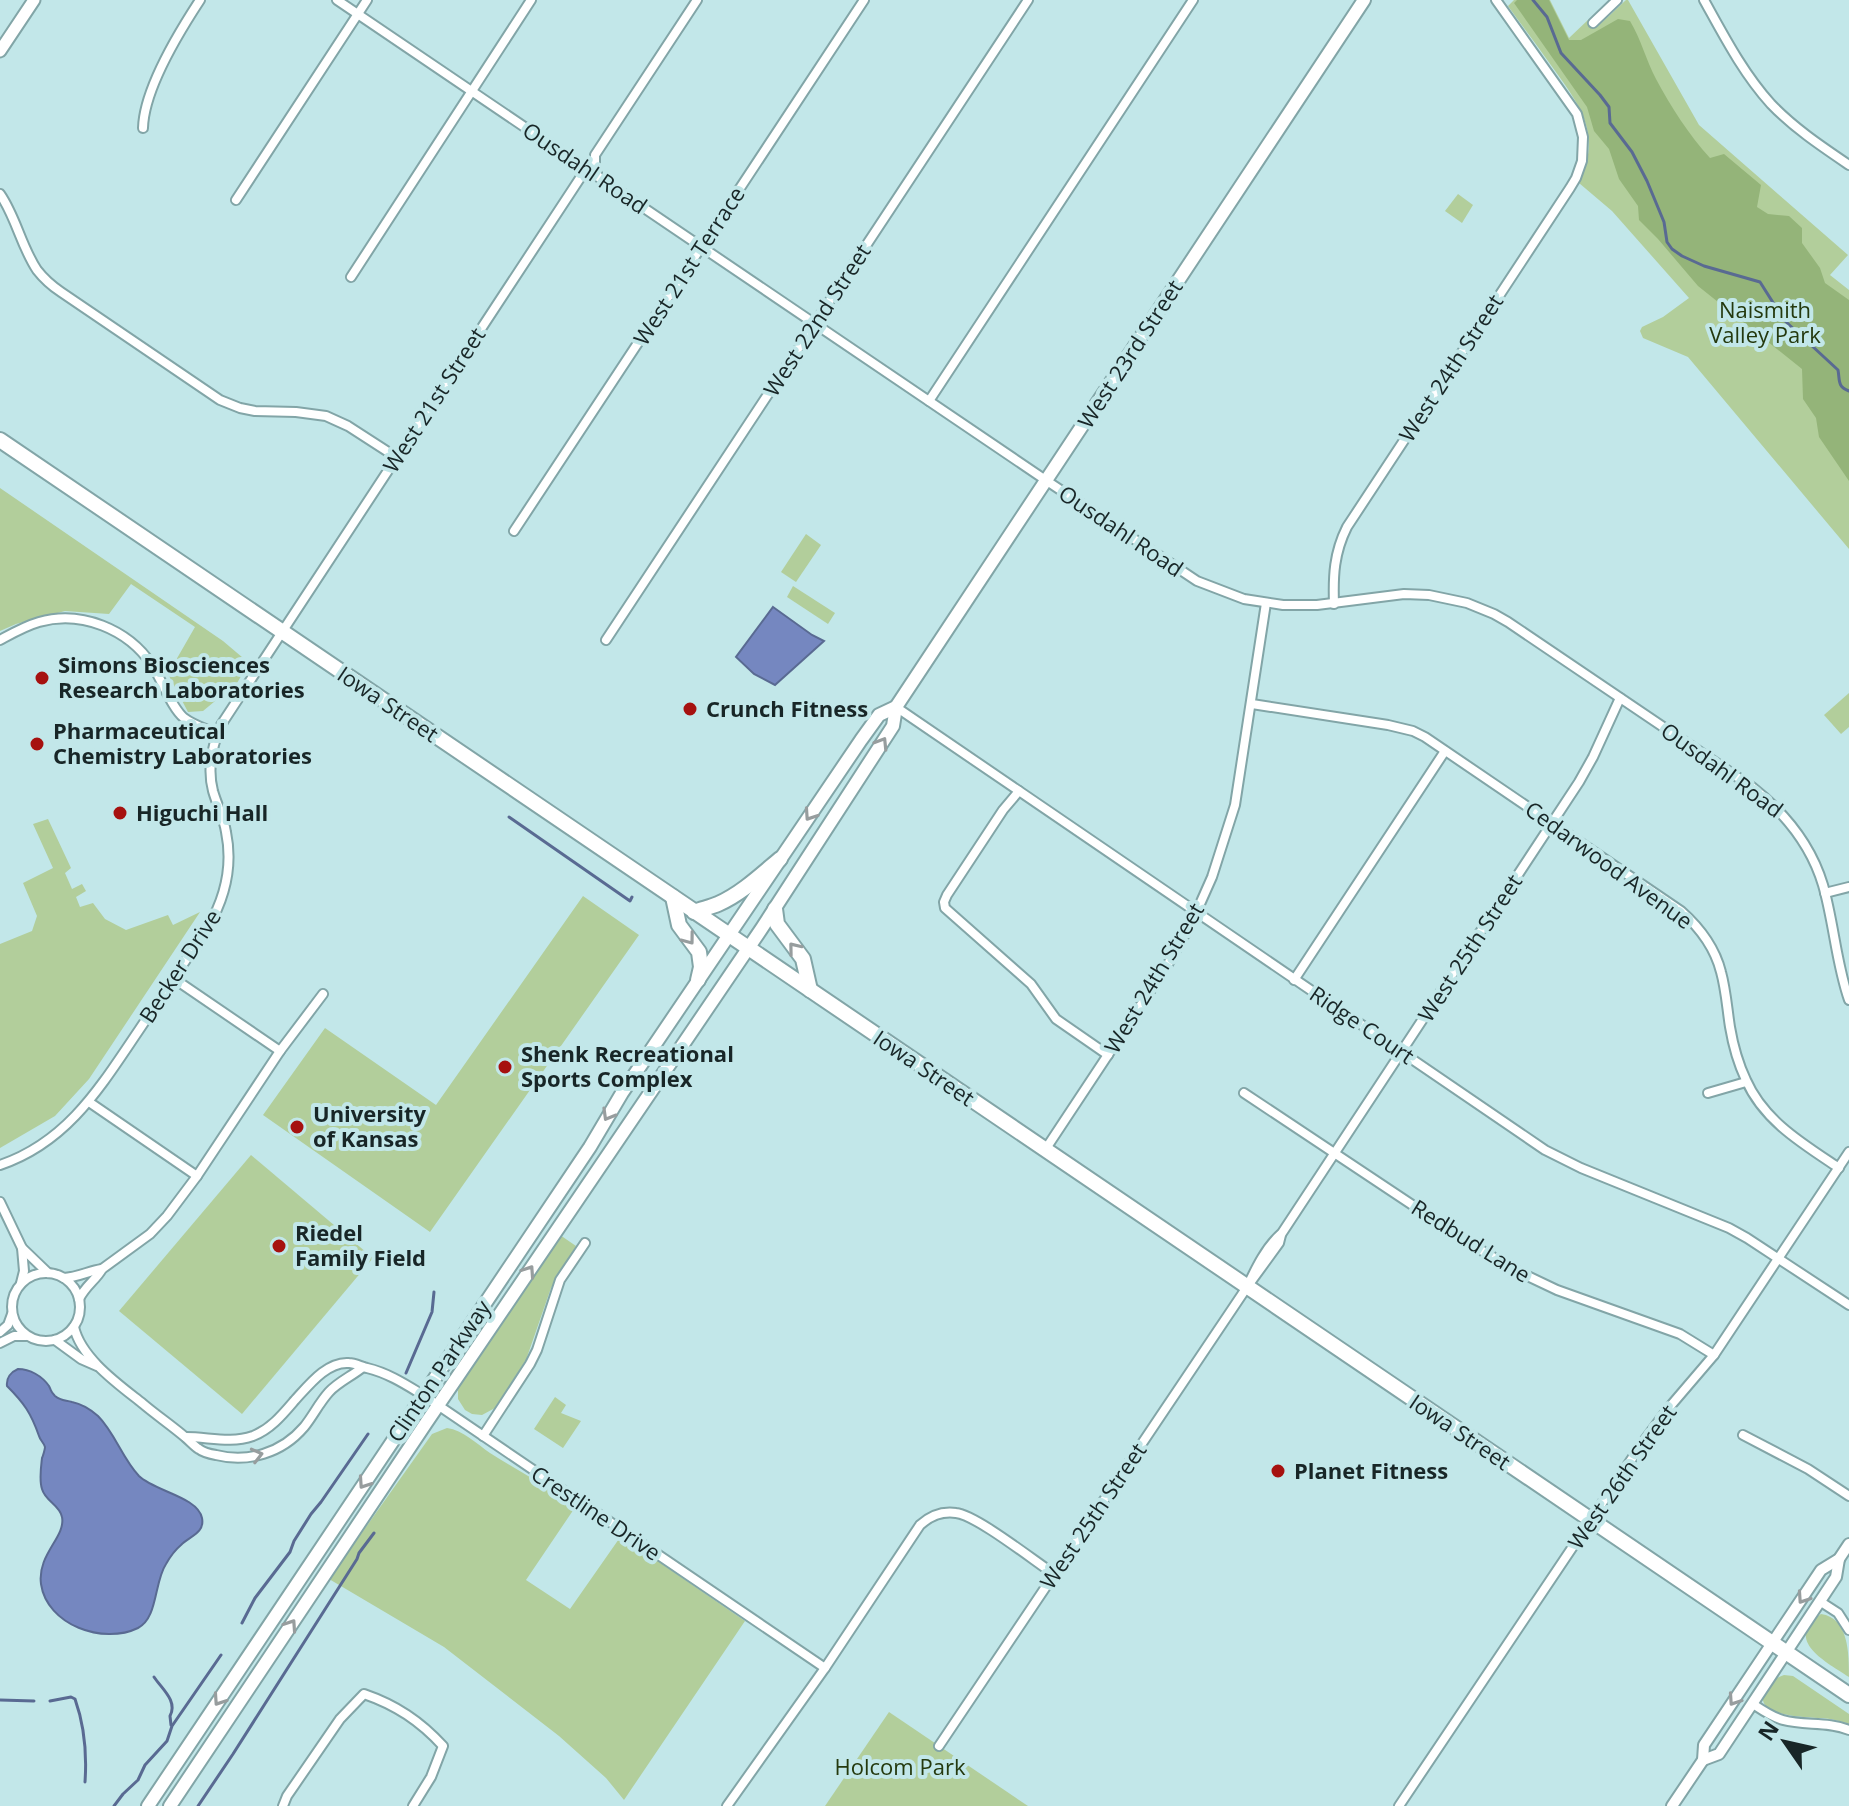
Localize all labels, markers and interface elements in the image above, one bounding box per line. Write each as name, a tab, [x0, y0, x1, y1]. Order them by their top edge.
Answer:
street label: Ousdahl Road	[517, 114, 654, 220]
street label: West 21st Terrace	[626, 180, 751, 351]
street label: West 22nd Street	[756, 237, 877, 401]
street label: West 23rd Street	[1070, 273, 1189, 434]
street label: West 24th Street	[1391, 288, 1509, 447]
park label: Naismith Valley Park	[1709, 294, 1821, 349]
street label: West 21st Street	[375, 321, 491, 478]
street label: Ousdahl Road	[1053, 477, 1190, 583]
place label: Simons Biosciences Research Laboratories	[58, 649, 305, 704]
street label: Iowa Street	[332, 658, 445, 748]
marker: Simons Biosciences Research Laboratories	[33, 669, 51, 687]
place label: Crunch Fitness	[706, 693, 868, 723]
marker: Crunch Fitness	[681, 700, 699, 718]
place label: Pharmaceutical Chemistry Laboratories	[53, 715, 312, 770]
street label: Ousdahl Road	[1656, 715, 1790, 824]
marker: Pharmaceutical Chemistry Laboratories	[28, 735, 46, 753]
one-way arrow	[873, 737, 888, 751]
street label: Cedarwood Avenue	[1520, 793, 1699, 935]
place label: Higuchi Hall	[136, 797, 268, 827]
marker: Higuchi Hall	[111, 804, 129, 822]
one-way arrow	[805, 807, 820, 821]
street label: West 25th Street	[1410, 868, 1528, 1027]
street label: West 24th Street	[1096, 897, 1210, 1058]
street label: Becker Drive	[131, 903, 227, 1028]
one-way arrow	[679, 930, 694, 944]
one-way arrow	[790, 942, 804, 957]
street label: Ridge Court	[1304, 978, 1421, 1070]
street label: Iowa Street	[868, 1022, 981, 1112]
place label: Shenk Recreational Sports Complex	[521, 1038, 734, 1093]
marker: Shenk Recreational Sports Complex	[496, 1058, 514, 1076]
place label: University of Kansas	[313, 1098, 427, 1153]
one-way arrow	[602, 1106, 618, 1121]
marker: University of Kansas	[288, 1118, 306, 1136]
street label: Redbud Lane	[1406, 1192, 1537, 1289]
place label: Riedel Family Field	[295, 1217, 426, 1272]
marker: Riedel Family Field	[270, 1237, 288, 1255]
one-way arrow	[519, 1266, 534, 1280]
street label: Clinton Parkway	[380, 1293, 497, 1447]
street label: Iowa Street	[1404, 1386, 1517, 1476]
street label: West 26th Street	[1560, 1398, 1682, 1555]
street label: West 25th Street	[1032, 1436, 1152, 1594]
one-way arrow	[249, 1447, 263, 1464]
place label: Planet Fitness	[1294, 1455, 1448, 1485]
street label: Crestline Drive	[526, 1458, 667, 1567]
marker: Planet Fitness	[1269, 1462, 1287, 1480]
one-way arrow	[358, 1475, 373, 1489]
one-way arrow	[1798, 1589, 1813, 1603]
one-way arrow	[281, 1619, 296, 1633]
one-way arrow	[214, 1691, 229, 1705]
one-way arrow	[1729, 1691, 1744, 1706]
north arrow	[1745, 1702, 1825, 1782]
text: N	[1750, 1714, 1785, 1746]
park label: Holcom Park	[835, 1751, 966, 1781]

